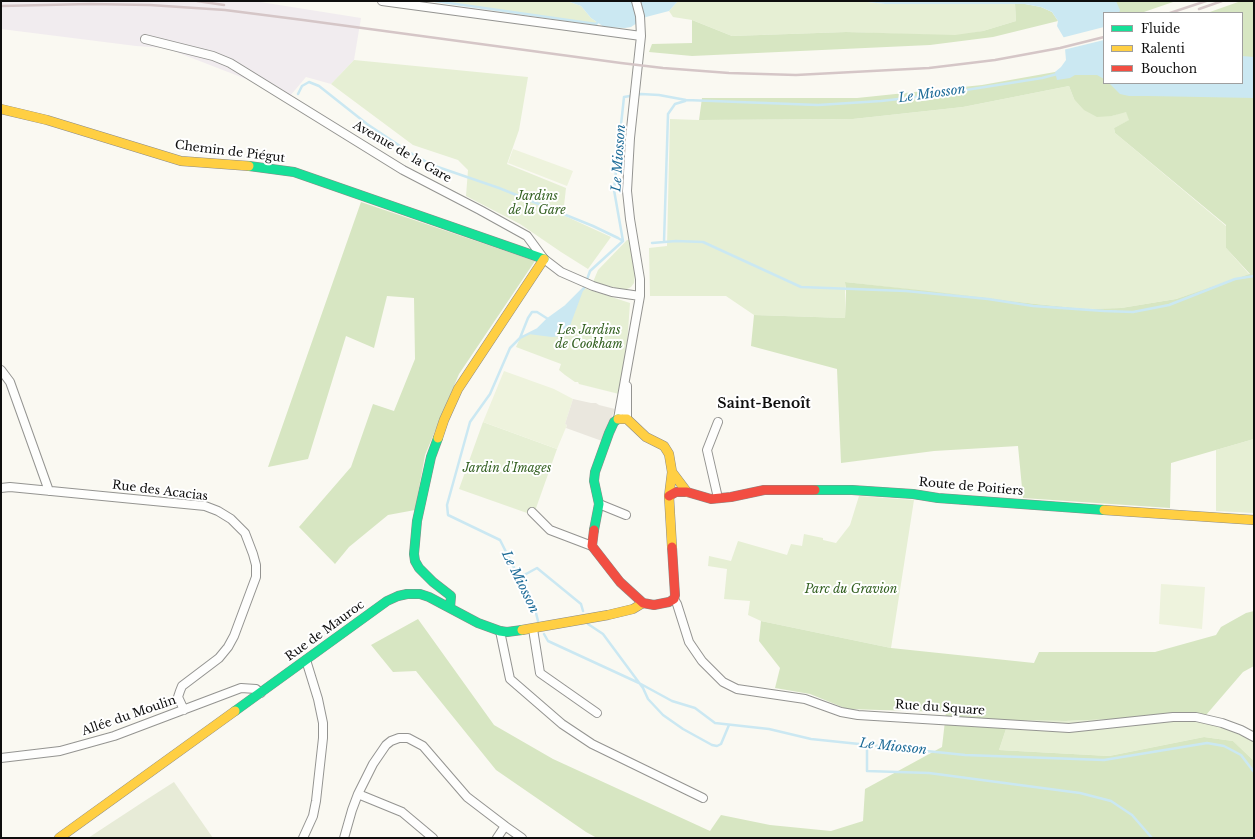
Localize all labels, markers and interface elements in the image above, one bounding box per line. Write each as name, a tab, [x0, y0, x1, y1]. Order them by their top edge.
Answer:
legend	[1103, 12, 1243, 84]
text: Fluide	[1141, 21, 1180, 36]
text: Ralenti	[1141, 41, 1185, 56]
text: Bouchon	[1141, 61, 1197, 76]
water label: Le Miosson	[897, 82, 967, 106]
street label: Avenue de la Gare	[350, 118, 454, 186]
water label: Le Miosson	[609, 124, 629, 192]
street label: Chemin de Piégut	[174, 138, 286, 166]
park label: Jardins de la Gare	[508, 190, 566, 218]
park label: Les Jardins de Cookham	[555, 324, 623, 352]
district label: Saint-Benoît	[717, 396, 811, 412]
park label: Jardin d'Images	[463, 462, 551, 476]
street label: Route de Poitiers	[918, 475, 1024, 499]
street label: Rue des Acacias	[111, 478, 209, 504]
water label: Le Miosson	[498, 548, 542, 616]
park label: Parc du Gravion	[805, 583, 897, 597]
street label: Rue de Mauroc	[283, 598, 367, 664]
street label: Allée du Moulin	[80, 693, 178, 739]
street label: Rue du Square	[895, 698, 985, 718]
water label: Le Miosson	[859, 736, 927, 758]

